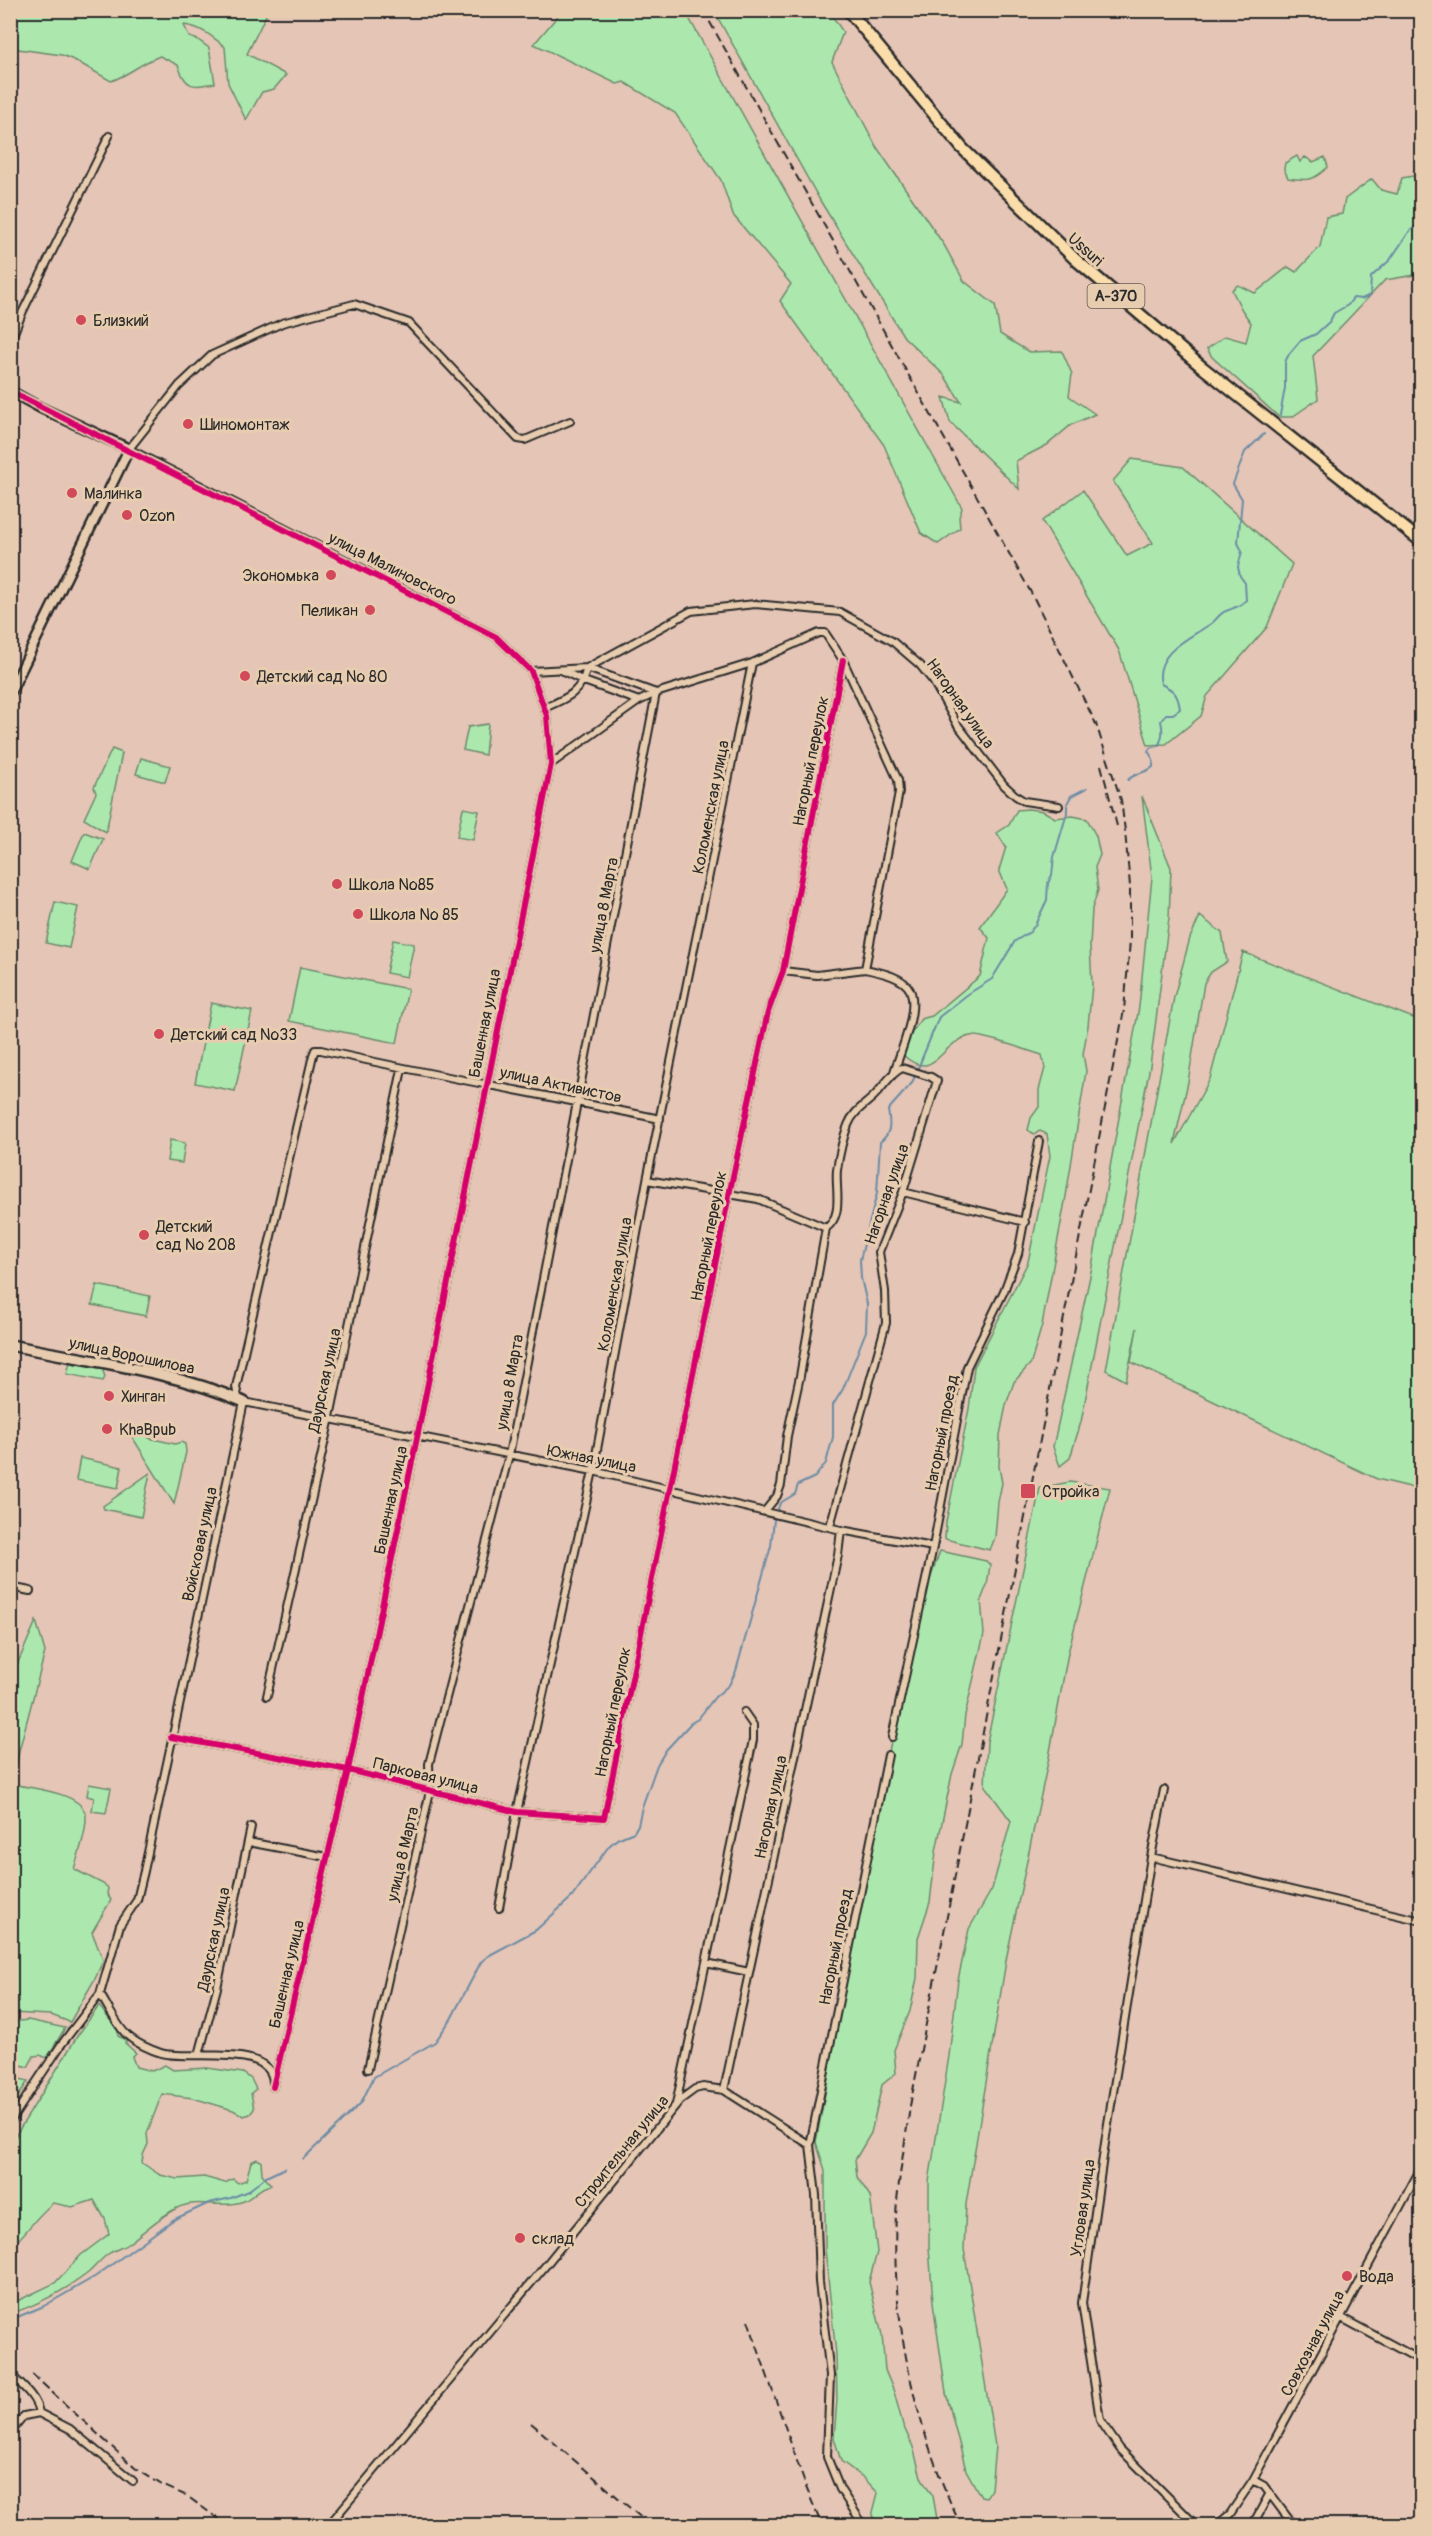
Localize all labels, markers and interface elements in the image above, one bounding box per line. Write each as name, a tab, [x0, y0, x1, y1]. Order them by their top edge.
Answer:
street label: Ussuri	[1063, 229, 1107, 271]
road number: А-370	[1088, 284, 1144, 308]
place label: Близкий	[93, 311, 149, 331]
marker: Близкий	[74, 313, 88, 327]
place label: Шиномонтаж	[200, 415, 290, 435]
marker: Шиномонтаж	[181, 417, 195, 431]
place label: Малинка	[84, 484, 142, 504]
marker: Малинка	[65, 486, 79, 500]
place label: Ozon	[139, 506, 175, 526]
marker: Ozon	[120, 508, 134, 522]
street label: улица Малиновского	[324, 527, 460, 610]
place label: Экономька	[242, 566, 319, 586]
marker: Экономька	[324, 568, 338, 582]
place label: Пеликан	[301, 601, 358, 621]
marker: Пеликан	[363, 603, 377, 617]
street label: Нагорная улица	[922, 655, 999, 752]
place label: Детский сад № 80	[256, 667, 388, 687]
marker: Детский сад № 80	[238, 669, 252, 683]
street label: Нагорный переулок	[789, 694, 833, 828]
street label: Коломенская улица	[688, 739, 734, 876]
street label: улица 8 Марта	[585, 856, 623, 956]
place label: Школа №85	[349, 875, 434, 895]
marker: Школа №85	[330, 877, 344, 891]
place label: Школа № 85	[370, 905, 459, 925]
marker: Школа № 85	[351, 907, 365, 921]
street label: Башенная улица	[465, 967, 505, 1079]
place label: Детский сад №33	[170, 1025, 297, 1045]
marker: Детский сад №33	[152, 1027, 166, 1041]
street label: улица Активистов	[497, 1062, 624, 1108]
street label: Нагорная улица	[860, 1141, 914, 1247]
street label: Нагорный переулок	[687, 1169, 731, 1303]
street label: Коломенская улица	[593, 1216, 637, 1353]
place label: Детский сад № 208	[155, 1217, 235, 1255]
marker: Детский сад № 208	[137, 1228, 151, 1242]
street label: Даурская улица	[304, 1326, 346, 1435]
street label: улица Ворошилова	[66, 1333, 196, 1379]
street label: улица 8 Марта	[492, 1333, 528, 1433]
street label: Нагорный проезд	[921, 1373, 963, 1493]
place label: Хинган	[121, 1387, 166, 1407]
marker: Хинган	[102, 1389, 116, 1403]
place label: KhaBpub	[119, 1420, 176, 1440]
marker: KhaBpub	[100, 1422, 114, 1436]
street label: Южная улица	[546, 1441, 638, 1477]
street label: Башенная улица	[370, 1444, 412, 1556]
marker: Стройка	[1019, 1482, 1037, 1500]
place label: Стройка	[1042, 1482, 1099, 1502]
street label: Войсковая улица	[178, 1485, 222, 1603]
street label: Нагорный переулок	[591, 1645, 635, 1779]
street label: Парковая улица	[371, 1753, 480, 1799]
street label: Нагорная улица	[750, 1754, 792, 1861]
street label: улица 8 Марта	[382, 1805, 424, 1905]
street label: Даурская улица	[193, 1885, 235, 1994]
street label: Нагорный проезд	[815, 1887, 857, 2007]
street label: Башенная улица	[265, 1918, 309, 2030]
street label: Строительная улица	[570, 2091, 673, 2212]
street label: Угловая улица	[1066, 2158, 1100, 2258]
place label: склад	[532, 2229, 574, 2249]
marker: склад	[513, 2231, 527, 2245]
place label: Вода	[1359, 2267, 1394, 2287]
marker: Вода	[1340, 2269, 1354, 2283]
street label: Совхозная улица	[1277, 2287, 1349, 2400]

